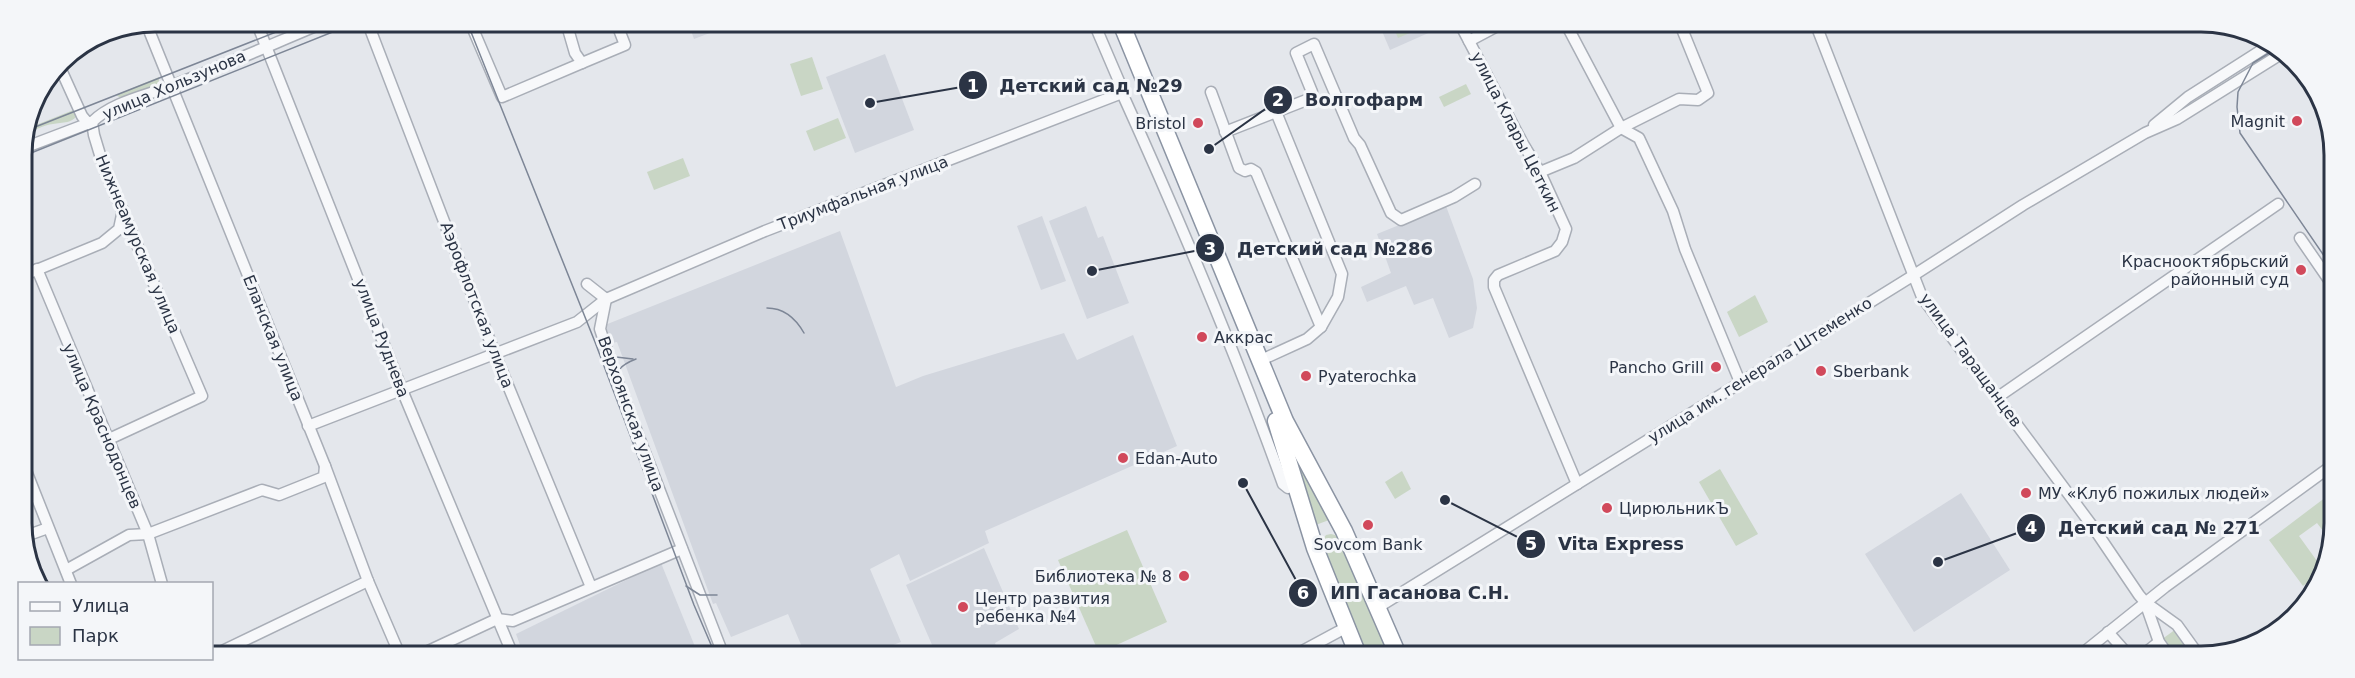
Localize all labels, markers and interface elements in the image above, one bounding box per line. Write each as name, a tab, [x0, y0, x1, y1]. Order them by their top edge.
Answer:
street label: улица Хользунова	[100, 46, 248, 124]
street label: улица Клары Цеткин	[1467, 49, 1565, 215]
callout: Детский сад №29	[958, 67, 1195, 103]
text: 1	[967, 75, 979, 96]
text: Детский сад №29	[999, 75, 1183, 96]
callout: Волгофарм	[1263, 82, 1436, 118]
text: 2	[1272, 89, 1284, 110]
text: Волгофарм	[1305, 89, 1423, 110]
place label: Magnit	[2230, 112, 2285, 131]
place label: Bristol	[1135, 114, 1186, 133]
marker: Magnit	[2290, 114, 2304, 128]
marker: Bristol	[1191, 116, 1205, 130]
street label: Нижнеамурская улица	[92, 152, 184, 336]
street label: Триумфальная улица	[774, 152, 951, 235]
street label: Аэрофлотская улица	[437, 219, 517, 391]
callout: Детский сад №286	[1195, 230, 1445, 266]
text: 3	[1204, 238, 1216, 259]
text: Детский сад №286	[1237, 238, 1433, 259]
place label: Краснооктябрьский районный суд	[2122, 252, 2289, 289]
marker: Краснооктябрьский районный суд	[2294, 263, 2308, 277]
street label: Еланская улица	[239, 272, 307, 404]
street label: улица Руднева	[351, 276, 413, 400]
street label: улица Таращанцев	[1916, 289, 2026, 431]
street label: улица им. генерала Штеменко	[1645, 293, 1875, 447]
place label: Аккрас	[1214, 328, 1273, 347]
marker: Аккрас	[1195, 330, 1209, 344]
street label: Верхоянская улица	[594, 334, 668, 494]
street label: улица Краснодонцев	[59, 340, 145, 512]
place label: Pancho Grill	[1609, 358, 1704, 377]
marker: Pancho Grill	[1709, 360, 1723, 374]
place label: Sberbank	[1833, 362, 1910, 381]
marker: Sberbank	[1814, 364, 1828, 378]
place label: Pyaterochka	[1318, 367, 1417, 386]
marker: Pyaterochka	[1299, 369, 1313, 383]
place label: Edan-Auto	[1135, 449, 1218, 468]
marker: Edan-Auto	[1116, 451, 1130, 465]
place label: МУ «Клуб пожилых людей»	[2038, 484, 2270, 503]
marker: МУ «Клуб пожилых людей»	[2019, 486, 2033, 500]
place label: ЦирюльникЪ	[1619, 499, 1729, 518]
marker: ЦирюльникЪ	[1600, 501, 1614, 515]
callout: Детский сад № 271	[2016, 510, 2272, 546]
text: 4	[2025, 517, 2037, 538]
text: Детский сад № 271	[2058, 517, 2260, 538]
marker: Sovcom Bank	[1361, 518, 1375, 532]
callout: Vita Express	[1516, 526, 1696, 562]
text: 5	[1525, 533, 1537, 554]
text: Vita Express	[1558, 533, 1684, 554]
place label: Sovcom Bank	[1314, 535, 1423, 554]
place label: Библиотека № 8	[1035, 567, 1172, 586]
marker: Библиотека № 8	[1177, 569, 1191, 583]
callout: ИП Гасанова С.Н.	[1288, 575, 1521, 611]
legend	[18, 582, 213, 660]
text: 6	[1297, 582, 1309, 603]
text: ИП Гасанова С.Н.	[1330, 582, 1510, 603]
place label: Центр развития ребенка №4	[975, 589, 1110, 626]
text: Улица	[72, 595, 129, 616]
marker: Центр развития ребенка №4	[956, 600, 970, 614]
text: Парк	[72, 625, 119, 646]

